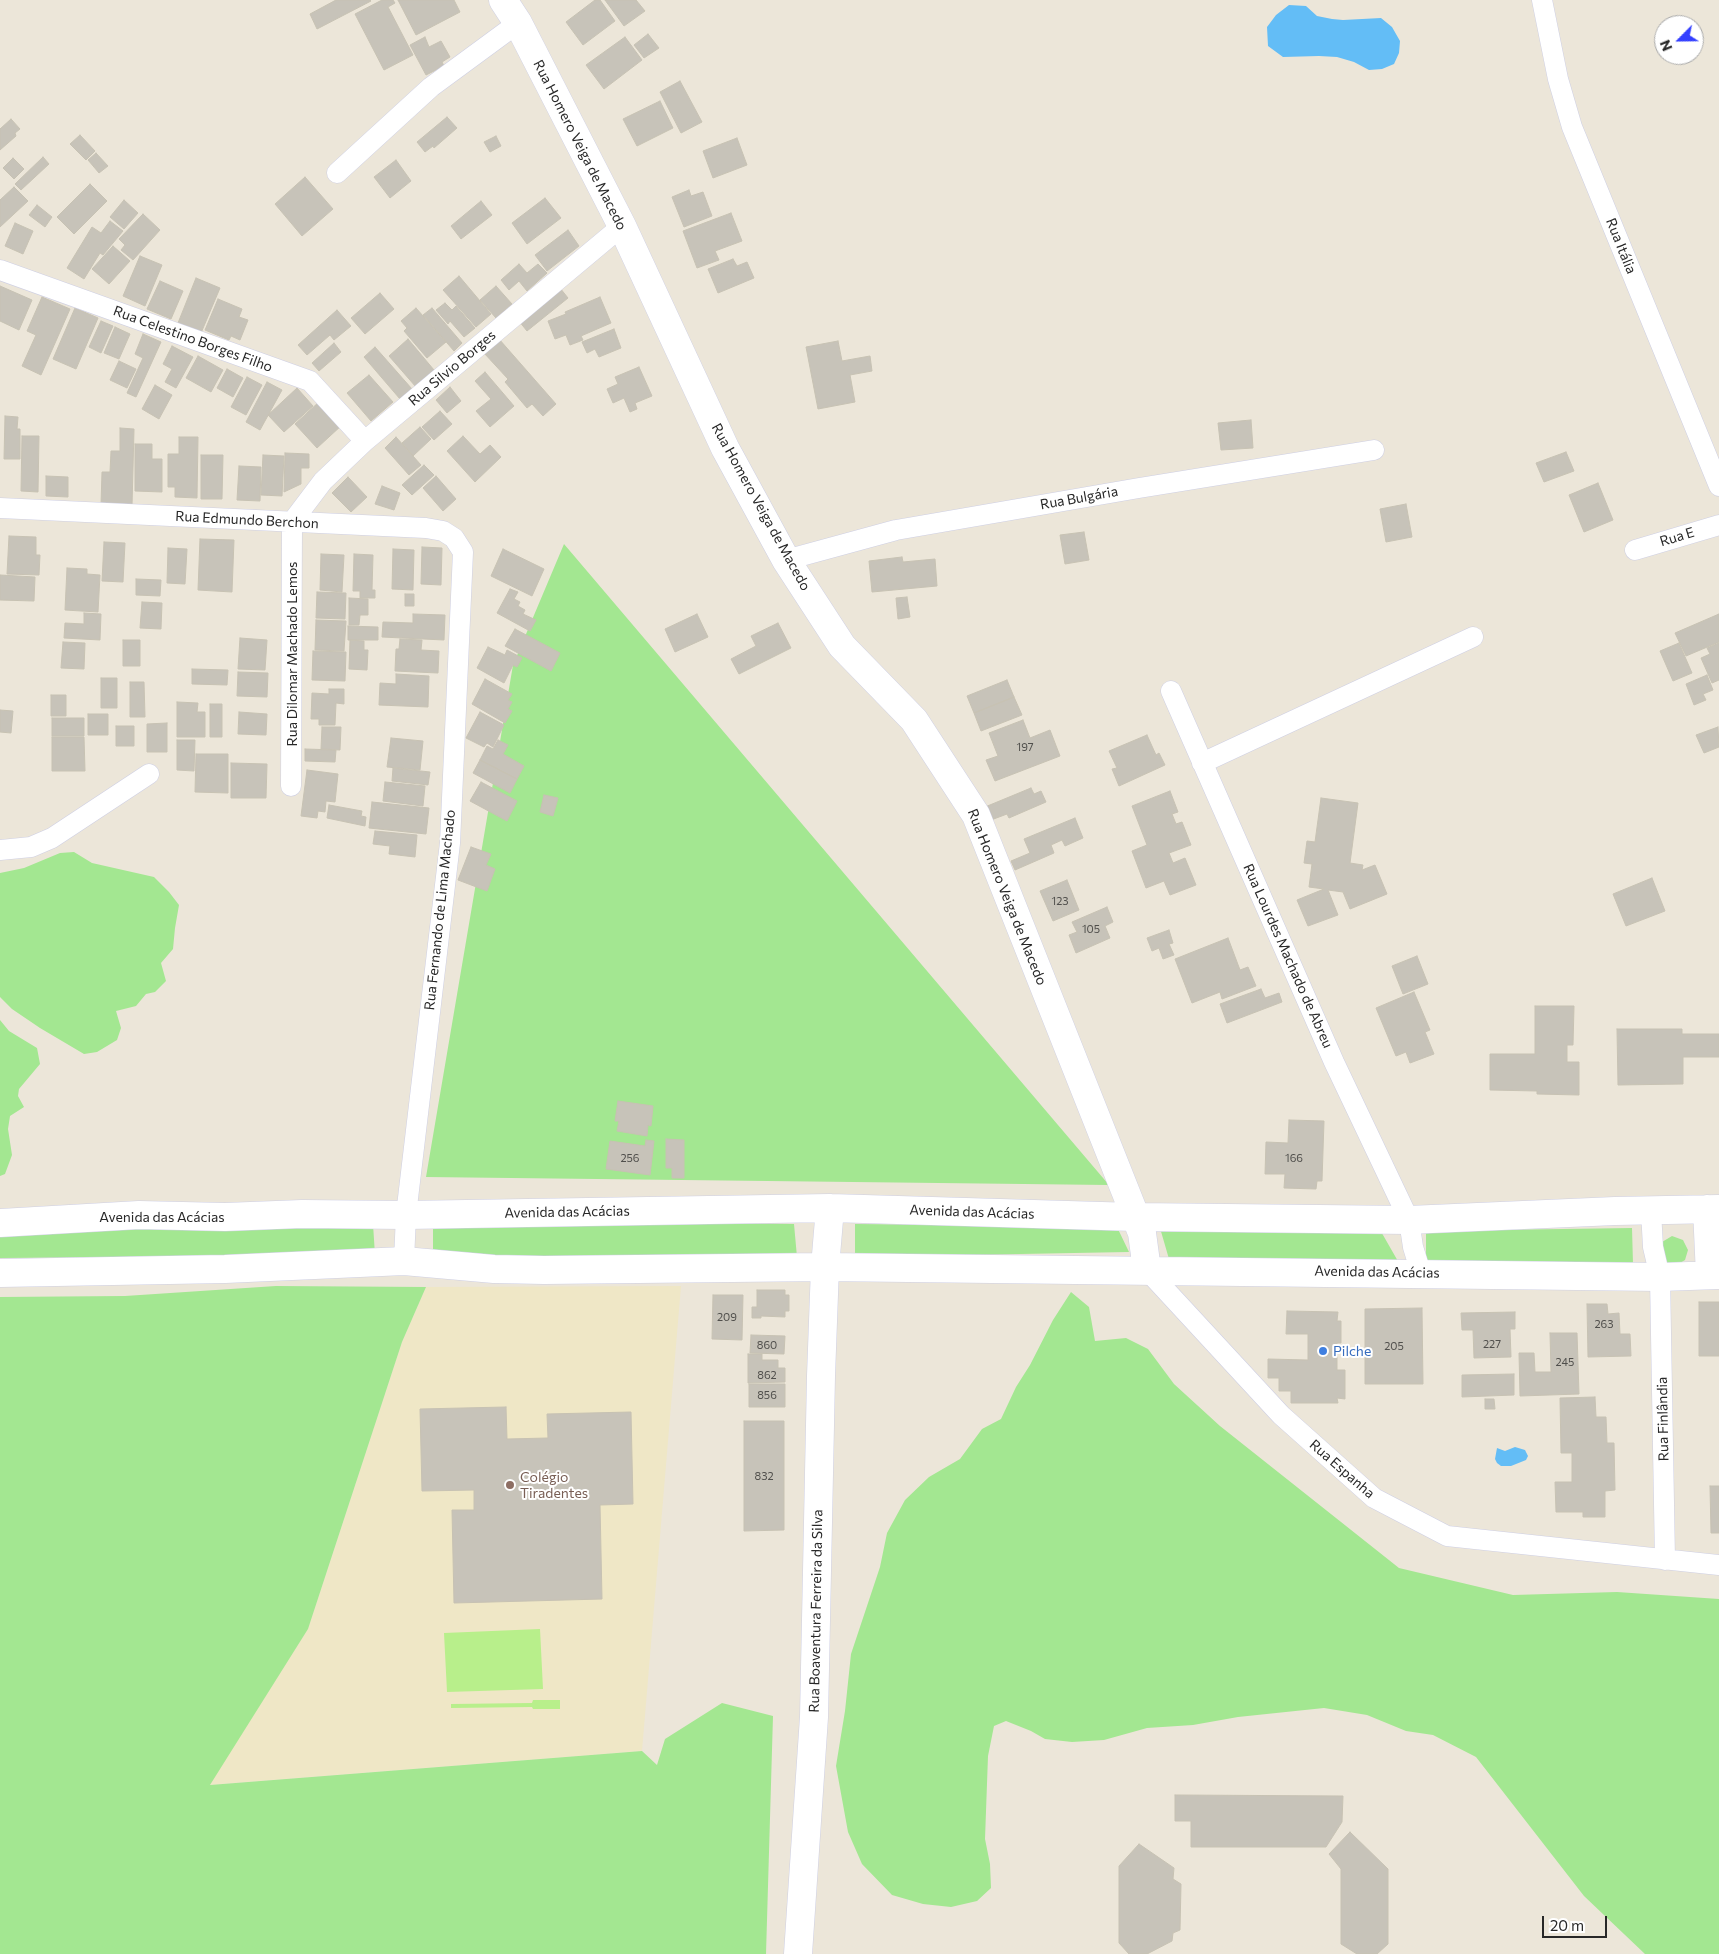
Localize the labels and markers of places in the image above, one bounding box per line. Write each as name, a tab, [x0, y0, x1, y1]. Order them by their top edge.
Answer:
place label: Pilche	[1333, 1343, 1371, 1359]
marker: Pilche	[1317, 1345, 1329, 1357]
place label: Colégio Tiradentes	[520, 1469, 588, 1501]
marker: Colégio Tiradentes	[504, 1479, 516, 1491]

